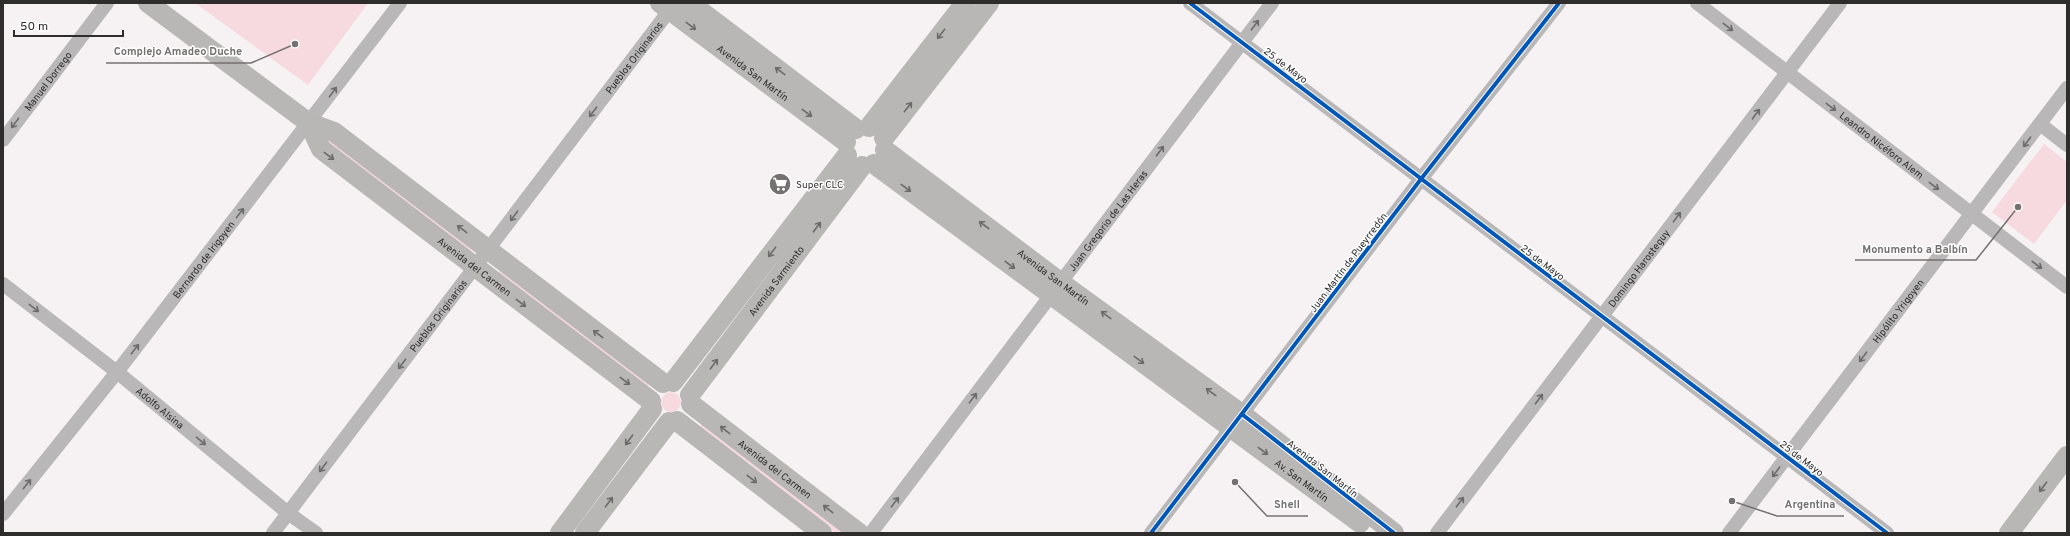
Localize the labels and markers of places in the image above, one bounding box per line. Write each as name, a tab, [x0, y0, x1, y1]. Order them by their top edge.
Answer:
callout: Complejo Amadeo Duche	[106, 40, 251, 63]
supermarket icon: Super CLC	[767, 171, 793, 197]
place label: Super CLC	[796, 179, 844, 192]
callout: Monumento a Balbín	[1855, 237, 1976, 260]
callout: Shell	[1267, 493, 1308, 516]
callout: Argentina	[1777, 493, 1844, 516]

